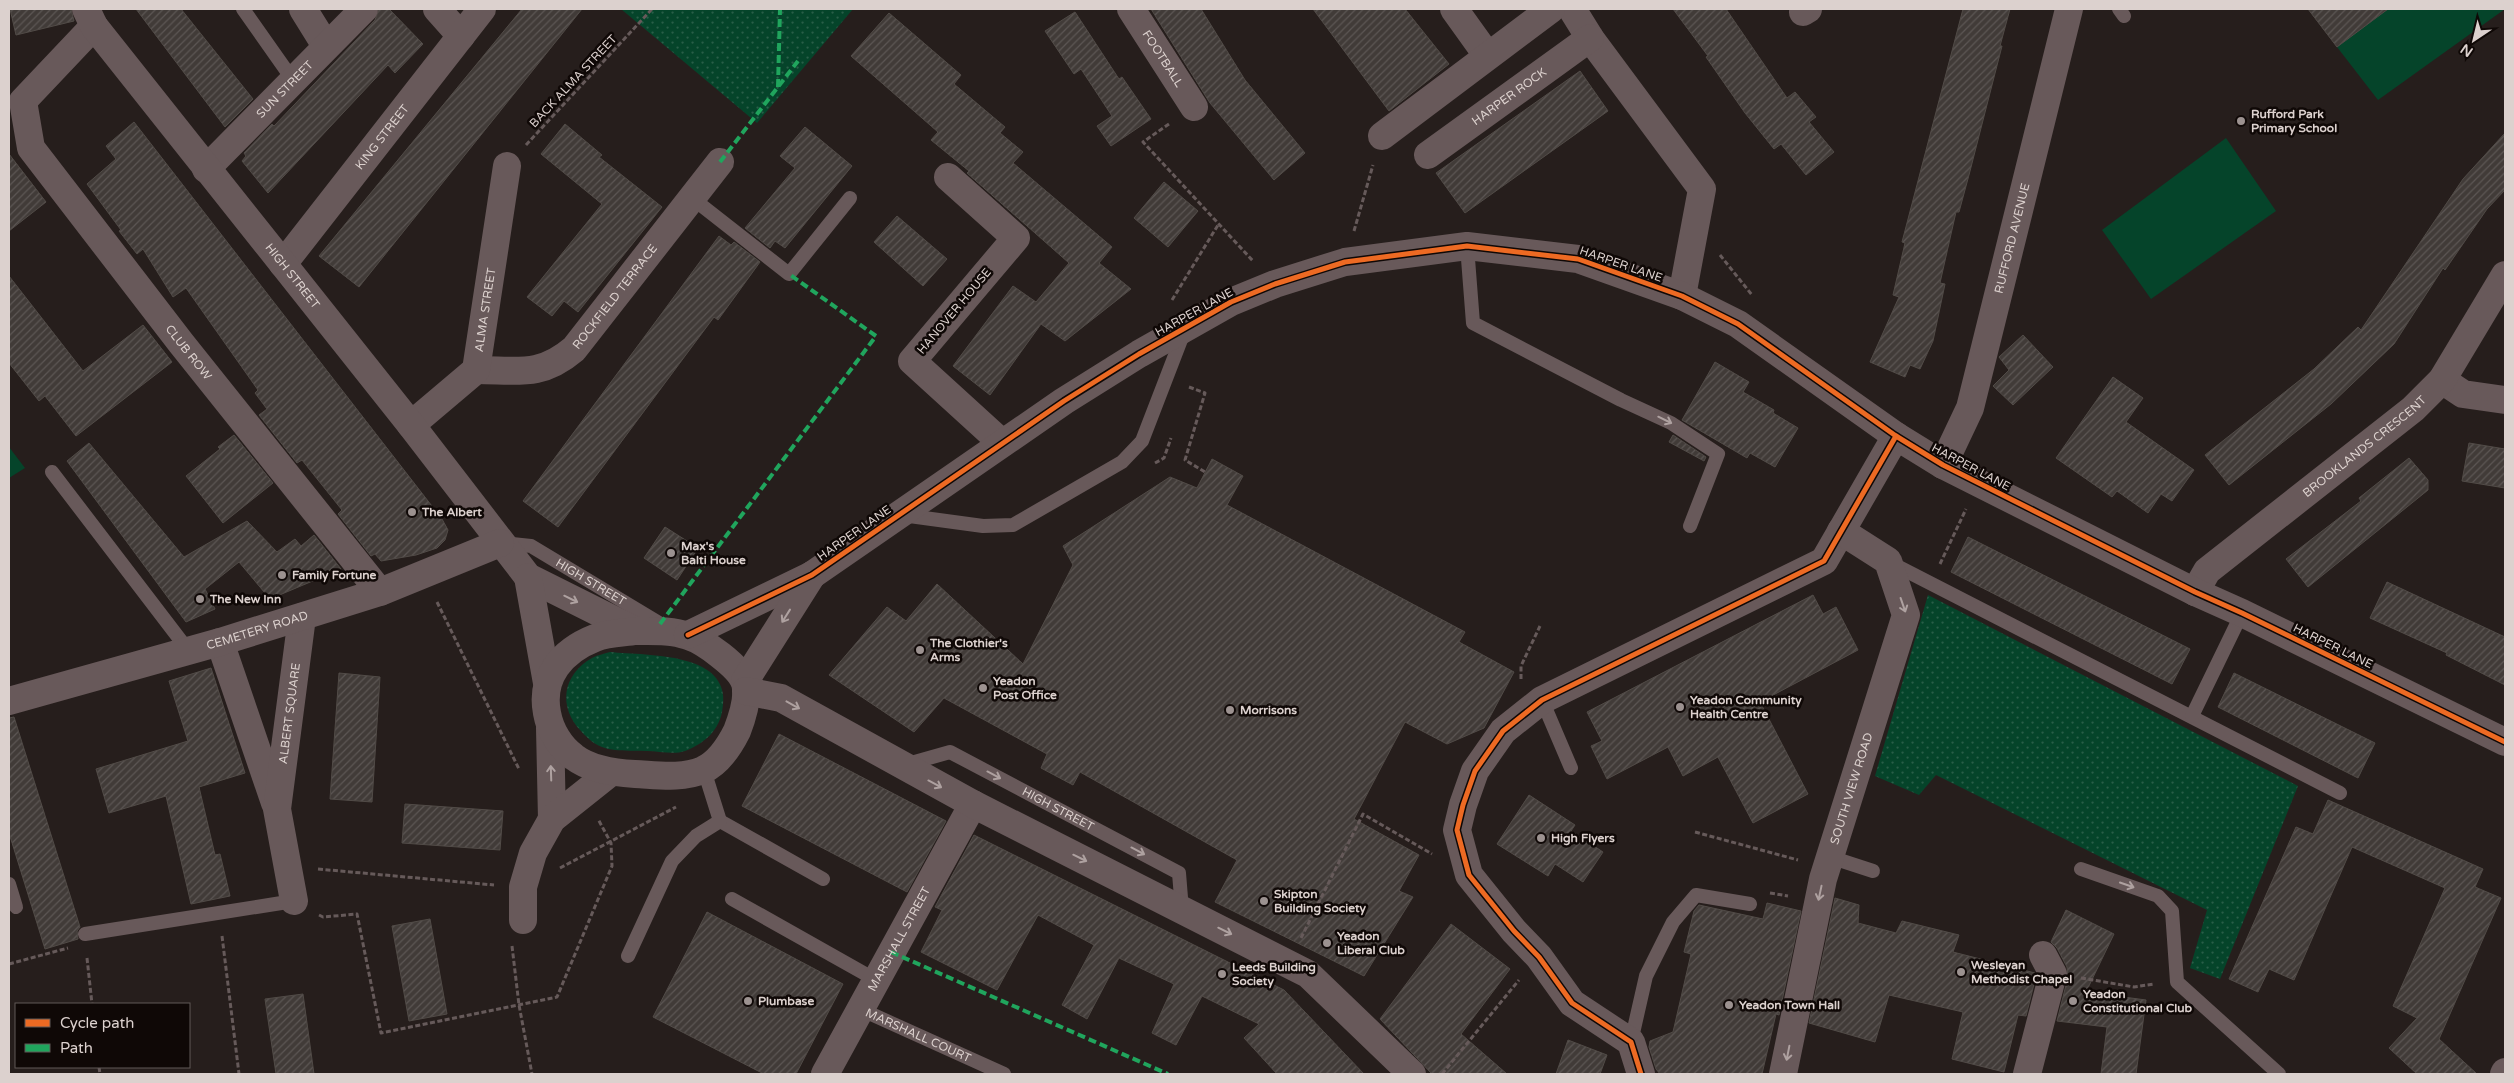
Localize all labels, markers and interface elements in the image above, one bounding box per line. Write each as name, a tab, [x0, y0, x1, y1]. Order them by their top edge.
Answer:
north arrow	[2449, 15, 2499, 65]
street label: FOOTBALL	[1140, 28, 1186, 90]
street label: BACK ALMA STREET	[526, 31, 620, 130]
text: N	[2457, 40, 2476, 60]
street label: SUN STREET	[253, 57, 316, 121]
street label: HARPER ROCK	[1469, 65, 1549, 128]
street label: KING STREET	[352, 101, 412, 172]
place label: Rufford Park Primary School	[2251, 107, 2337, 136]
marker: Rufford Park Primary School	[2235, 115, 2247, 127]
street label: RUFFORD AVENUE	[1992, 181, 2033, 295]
street label: HIGH STREET	[262, 241, 323, 312]
street label: ROCKFIELD TERRACE	[570, 241, 660, 352]
street label: HARPER LANE	[1578, 243, 1665, 285]
street label: HANOVER HOUSE	[914, 265, 994, 357]
street label: ALMA STREET	[472, 266, 499, 353]
street label: HARPER LANE	[1153, 285, 1236, 339]
street label: CLUB ROW	[163, 322, 215, 383]
street label: BROOKLANDS CRESCENT	[2300, 392, 2430, 500]
one-way arrow	[1657, 416, 1672, 425]
street label: HARPER LANE	[1929, 440, 2013, 494]
street label: HARPER LANE	[814, 502, 894, 564]
place label: The Albert	[421, 505, 482, 519]
marker: The Albert	[406, 506, 418, 518]
place label: Max's Balti House	[681, 539, 746, 567]
marker: Max's Balti House	[665, 547, 677, 559]
street label: HIGH STREET	[553, 556, 629, 609]
place label: Family Fortune	[292, 568, 377, 583]
marker: Family Fortune	[276, 569, 288, 581]
place label: The New Inn	[209, 592, 281, 606]
marker: The New Inn	[194, 593, 206, 605]
one-way arrow	[563, 595, 578, 604]
one-way arrow	[1898, 596, 1908, 612]
street label: CEMETERY ROAD	[205, 608, 310, 652]
one-way arrow	[781, 608, 791, 622]
street label: HARPER LANE	[2291, 621, 2375, 671]
place label: The Clothier's Arms	[929, 636, 1008, 664]
marker: The Clothier's Arms	[914, 644, 926, 656]
street label: ALBERT SQUARE	[276, 662, 303, 765]
place label: Yeadon Post Office	[993, 674, 1057, 702]
marker: Yeadon Post Office	[977, 682, 989, 694]
place label: Yeadon Community Health Centre	[1690, 693, 1802, 721]
one-way arrow	[785, 700, 800, 710]
marker: Yeadon Community Health Centre	[1674, 701, 1686, 713]
place label: Morrisons	[1240, 703, 1297, 717]
marker: Morrisons	[1224, 704, 1236, 716]
street label: SOUTH VIEW ROAD	[1827, 731, 1876, 846]
one-way arrow	[546, 765, 556, 782]
one-way arrow	[986, 771, 1001, 780]
one-way arrow	[927, 779, 942, 789]
street label: HIGH STREET	[1020, 784, 1097, 834]
place label: High Flyers	[1551, 831, 1615, 846]
marker: High Flyers	[1535, 832, 1547, 844]
one-way arrow	[1130, 846, 1145, 856]
one-way arrow	[1072, 853, 1087, 863]
one-way arrow	[2119, 881, 2135, 891]
street label: MARSHALL STREET	[865, 884, 934, 994]
one-way arrow	[1815, 885, 1824, 901]
place label: Skipton Building Society	[1274, 887, 1366, 916]
marker: Skipton Building Society	[1258, 895, 1270, 907]
one-way arrow	[1217, 927, 1232, 936]
place label: Yeadon Liberal Club	[1337, 929, 1405, 957]
marker: Yeadon Liberal Club	[1321, 937, 1333, 949]
place label: Wesleyan Methodist Chapel	[1971, 958, 2072, 987]
place label: Leeds Building Society	[1232, 960, 1316, 989]
marker: Wesleyan Methodist Chapel	[1955, 966, 1967, 978]
marker: Leeds Building Society	[1216, 968, 1228, 980]
place label: Yeadon Constitutional Club	[2083, 987, 2193, 1015]
place label: Plumbase	[758, 994, 814, 1008]
marker: Plumbase	[742, 995, 754, 1007]
marker: Yeadon Constitutional Club	[2067, 995, 2079, 1007]
place label: Yeadon Town Hall	[1739, 998, 1840, 1012]
marker: Yeadon Town Hall	[1723, 999, 1735, 1011]
legend	[15, 1003, 190, 1068]
street label: MARSHALL COURT	[863, 1005, 974, 1066]
text: Cycle path	[60, 1014, 134, 1032]
text: Path	[60, 1039, 93, 1057]
one-way arrow	[1783, 1044, 1793, 1060]

